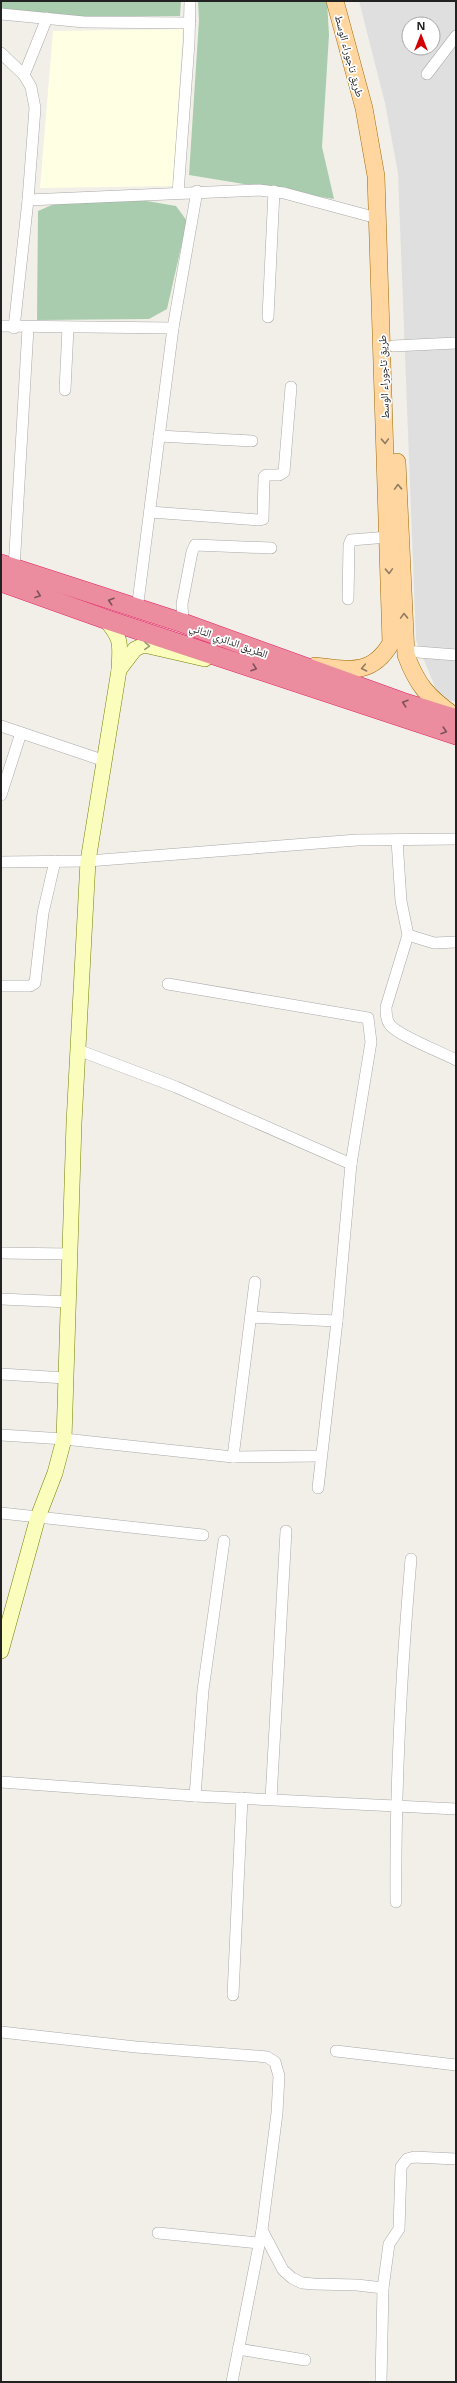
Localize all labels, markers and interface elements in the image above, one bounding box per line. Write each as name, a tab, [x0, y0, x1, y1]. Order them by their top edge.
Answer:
street label: طريق تاجوراء الوسط	[332, 13, 368, 99]
north arrow	[401, 16, 441, 56]
text: N	[417, 18, 425, 33]
street label: طريق تاجوراء الوسط	[374, 335, 392, 419]
one-way arrow	[381, 438, 389, 444]
one-way arrow	[394, 484, 403, 490]
one-way arrow	[385, 568, 393, 574]
one-way arrow	[34, 591, 41, 599]
one-way arrow	[107, 597, 114, 606]
one-way arrow	[399, 613, 408, 620]
street label: الطريق الدائري الثاني	[187, 619, 270, 663]
one-way arrow	[144, 642, 150, 650]
one-way arrow	[250, 663, 257, 672]
one-way arrow	[361, 663, 367, 671]
one-way arrow	[402, 699, 409, 708]
one-way arrow	[440, 726, 447, 735]

